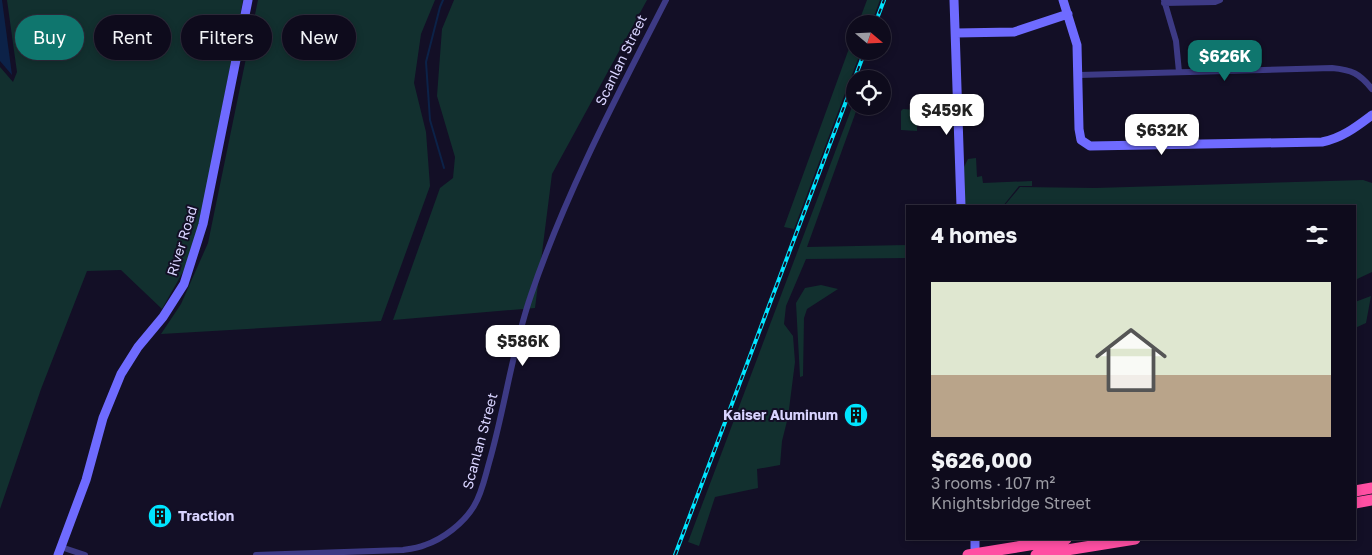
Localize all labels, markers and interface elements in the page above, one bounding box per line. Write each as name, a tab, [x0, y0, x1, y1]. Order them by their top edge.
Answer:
street label: Scanlan Street	[591, 12, 650, 108]
chip: Buy	[15, 15, 84, 60]
chip: Rent	[94, 15, 171, 60]
chip: Filters	[181, 15, 272, 60]
chip: New	[282, 15, 356, 60]
north arrow	[846, 15, 891, 60]
map controls	[846, 15, 891, 115]
pin: $626K	[1190, 39, 1260, 82]
text: $626K	[1199, 46, 1251, 66]
button: locate	[846, 70, 891, 115]
pin: $459K	[912, 94, 982, 136]
text: $459K	[921, 100, 973, 120]
pin: $632K	[1127, 114, 1197, 156]
text: $632K	[1136, 120, 1188, 140]
street label: River Road	[163, 204, 200, 278]
icon: filters	[1303, 221, 1331, 249]
text: 4 homes	[931, 222, 1017, 248]
icon: home	[1086, 315, 1176, 405]
pin: $586K	[488, 324, 558, 367]
text: $586K	[497, 331, 549, 351]
street label: Scanlan Street	[458, 391, 501, 491]
building icon: Kaiser Aluminum	[843, 402, 869, 428]
place label: Kaiser Aluminum	[723, 406, 838, 423]
text: $626,000	[931, 447, 1032, 473]
text: 3 rooms · 107 m²	[931, 473, 1055, 493]
text: Knightsbridge Street	[931, 493, 1091, 513]
building icon: Traction	[147, 503, 173, 529]
place label: Traction	[178, 507, 234, 524]

